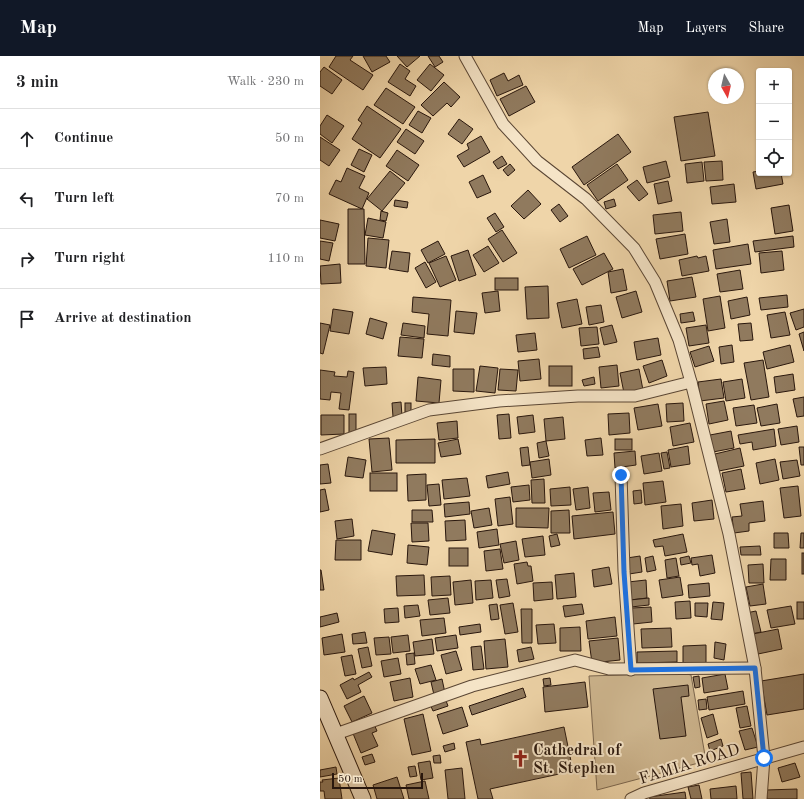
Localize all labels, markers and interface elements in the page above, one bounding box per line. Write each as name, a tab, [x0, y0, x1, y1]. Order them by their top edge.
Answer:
text: Map	[20, 19, 57, 38]
text: Map	[638, 21, 664, 35]
text: Layers	[686, 21, 727, 35]
text: Share	[749, 21, 784, 35]
north arrow	[708, 68, 744, 104]
map controls	[756, 68, 792, 176]
button: +	[756, 68, 792, 104]
text: 3 min	[16, 74, 59, 91]
text: Walk · 230 m	[227, 75, 304, 88]
button: −	[756, 104, 792, 140]
icon: ahead	[16, 128, 38, 150]
text: Continue	[54, 131, 113, 146]
text: 50 m	[275, 132, 304, 145]
button: locate	[756, 140, 792, 176]
icon: left	[16, 188, 38, 210]
text: Turn left	[54, 191, 114, 206]
text: 70 m	[275, 192, 304, 205]
icon: right	[16, 248, 38, 270]
text: Turn right	[54, 251, 125, 266]
text: 110 m	[267, 252, 304, 265]
icon: arrive	[16, 308, 38, 330]
text: Arrive at destination	[54, 311, 192, 326]
route end	[612, 466, 630, 484]
street label: FAMIA ROAD	[637, 742, 742, 788]
place label: Cathedral of St. Stephen	[533, 743, 622, 777]
church icon: Cathedral of St. Stephen	[510, 748, 530, 768]
route start	[755, 749, 773, 767]
scale bar	[332, 771, 423, 790]
text: 50 m	[338, 774, 363, 785]

